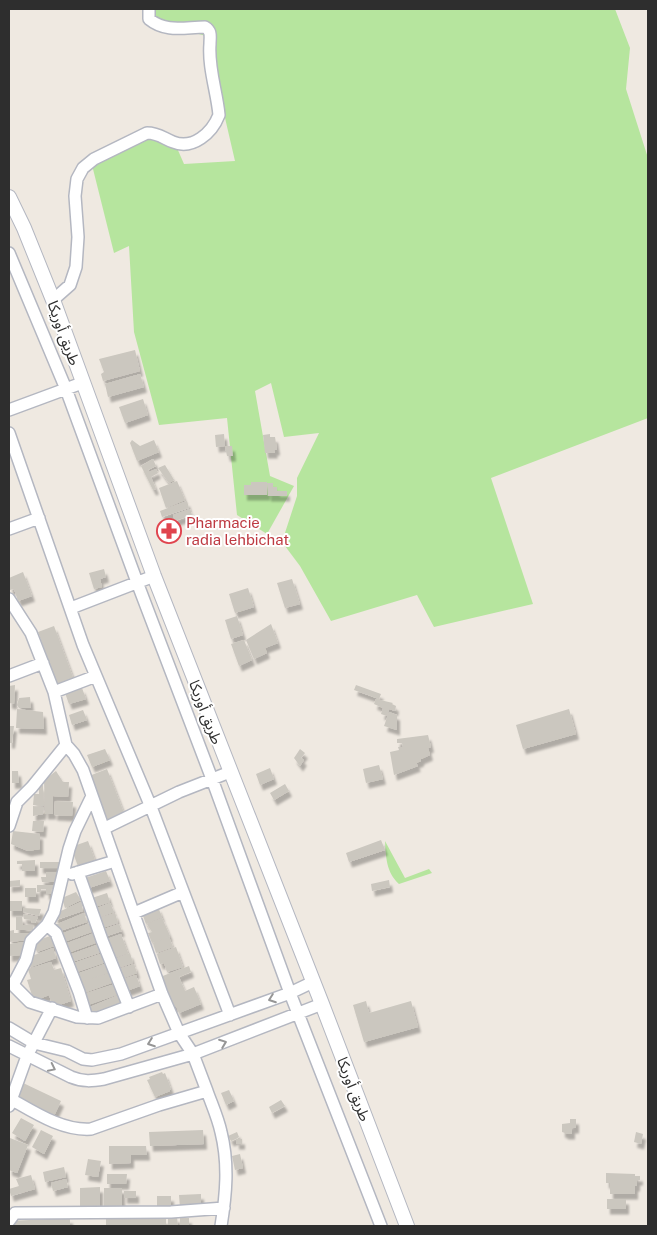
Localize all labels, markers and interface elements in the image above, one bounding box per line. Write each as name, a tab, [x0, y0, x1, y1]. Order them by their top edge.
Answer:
street label: طريق أوريكا	[43, 298, 84, 368]
place label: Pharmacie radia lehbichat	[186, 514, 289, 548]
pharmacy icon: Pharmacie radia lehbichat	[156, 518, 182, 544]
street label: طريق أوريكا	[184, 677, 226, 747]
one-way arrow	[268, 993, 277, 1003]
one-way arrow	[147, 1037, 156, 1047]
one-way arrow	[219, 1039, 227, 1049]
street label: طريق أوريكا	[332, 1054, 374, 1124]
one-way arrow	[47, 1062, 56, 1072]

